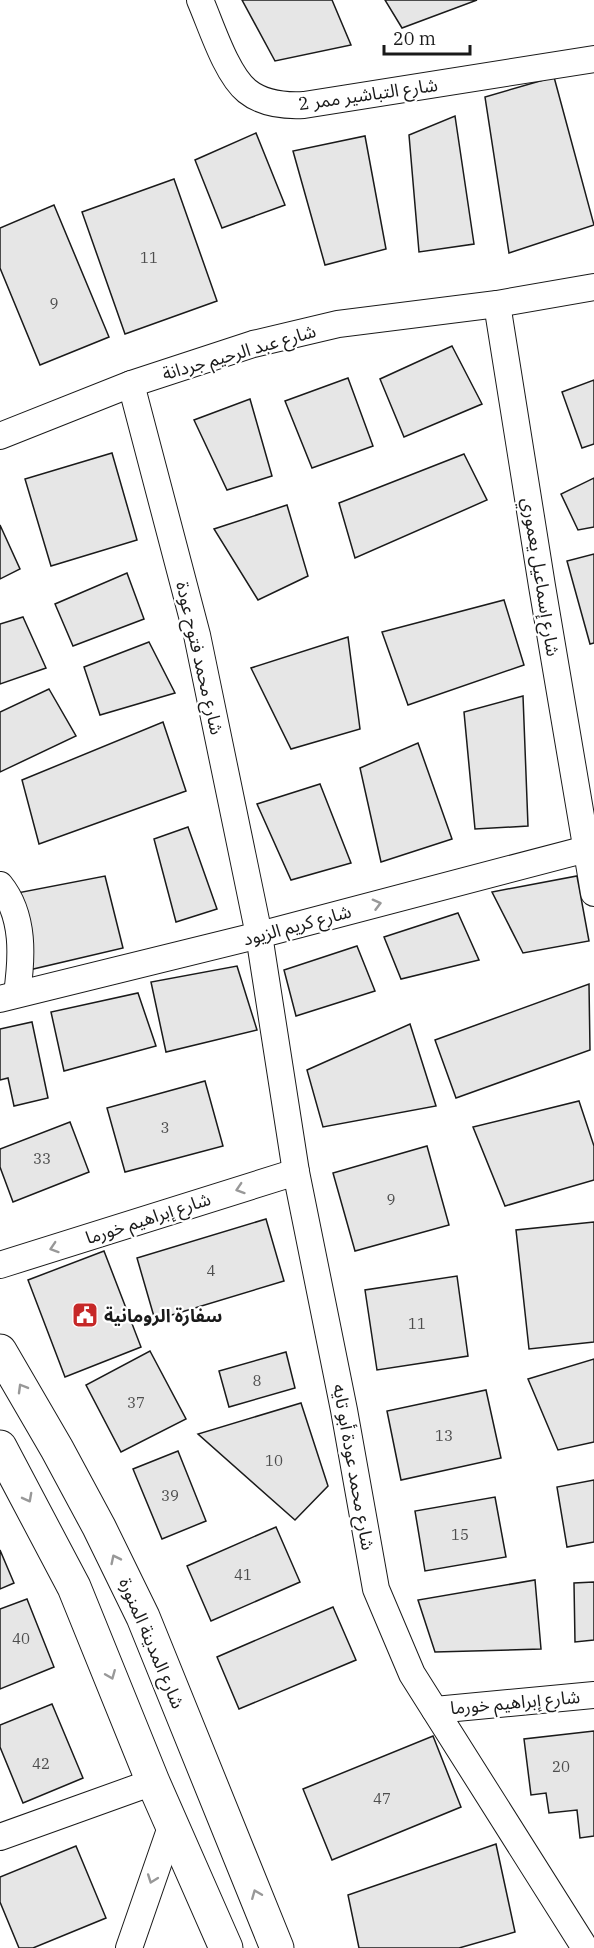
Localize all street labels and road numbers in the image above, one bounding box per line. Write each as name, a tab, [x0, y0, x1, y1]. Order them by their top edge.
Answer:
street label: شارع التباشير ممر 2	[297, 73, 440, 118]
street label: شارع عبد الرحيم جردانة	[159, 319, 319, 388]
street label: شارع إسماعيل يعموري	[514, 496, 565, 658]
street label: شارع محمد فتوح عودة	[168, 579, 229, 738]
street label: شارع كريم الزيود	[240, 900, 354, 953]
street label: شارع إبراهيم خورما	[82, 1187, 214, 1252]
street label: شارع محمد عودة أبو تايه	[325, 1382, 380, 1552]
street label: شارع المدينة المنورة	[111, 1574, 190, 1713]
street label: شارع إبراهيم خورما	[449, 1685, 581, 1722]

